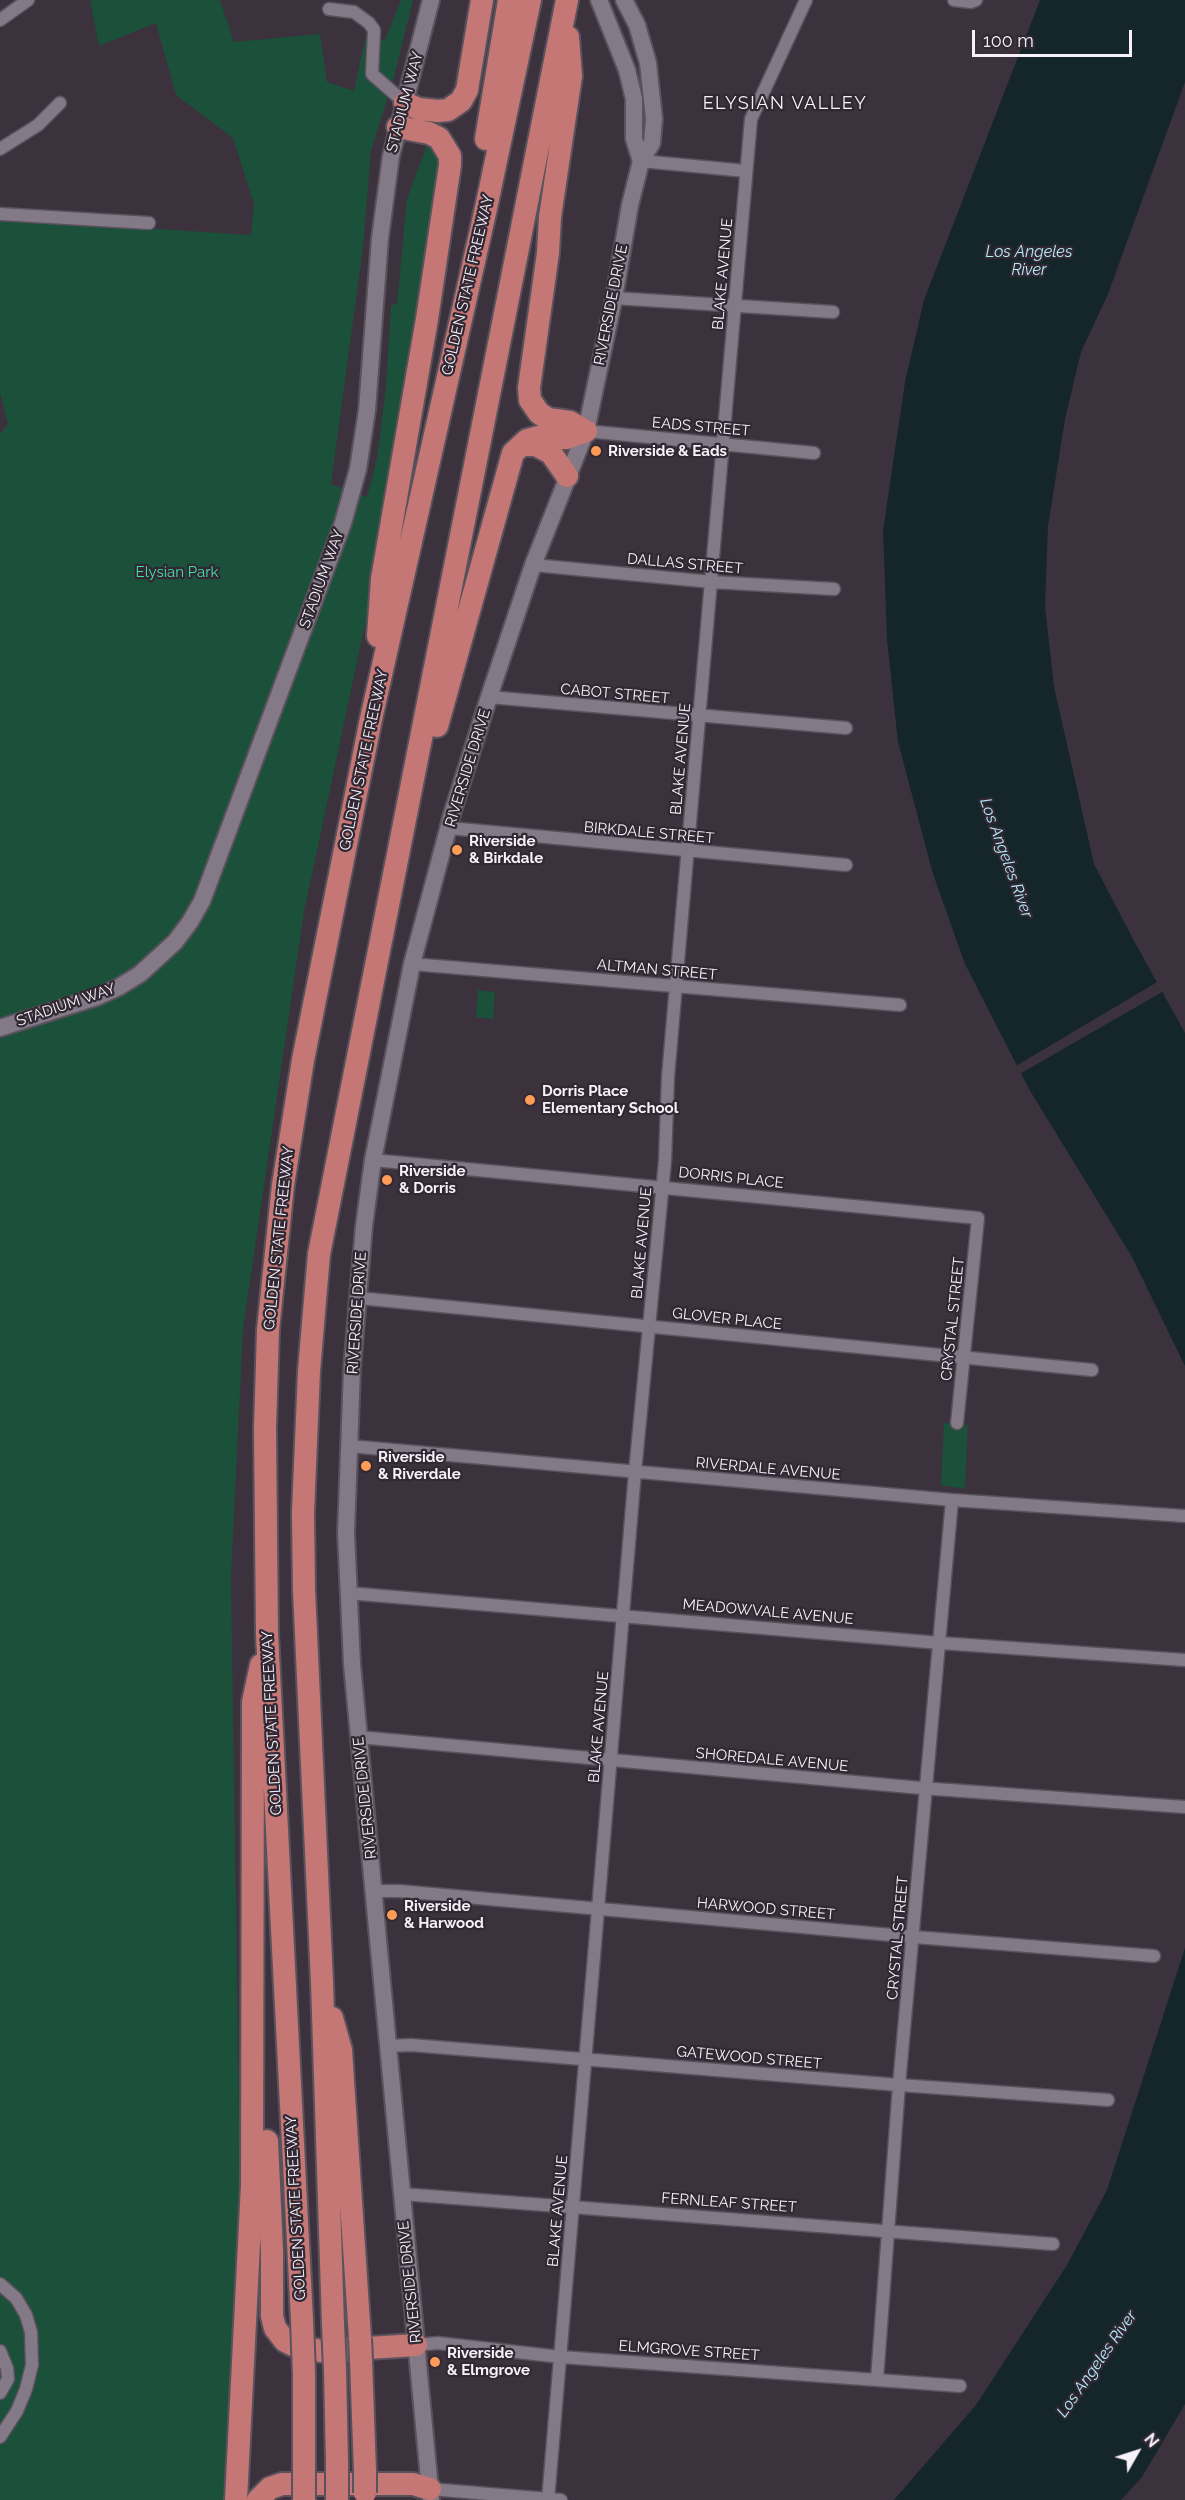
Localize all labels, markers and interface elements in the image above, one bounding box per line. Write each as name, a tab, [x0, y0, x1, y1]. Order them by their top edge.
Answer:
scale bar	[975, 18, 1136, 56]
text: 100 m	[983, 30, 1034, 51]
street label: STADIUM WAY	[383, 50, 427, 154]
district label: ELYSIAN VALLEY	[703, 93, 867, 115]
street label: GOLDEN STATE FREEWAY	[438, 193, 498, 377]
street label: BLAKE AVENUE	[709, 217, 737, 331]
water label: Los Angeles River	[986, 242, 1072, 280]
street label: RIVERSIDE DRIVE	[590, 243, 632, 367]
street label: EADS STREET	[651, 414, 751, 440]
place label: Riverside & Eads	[608, 442, 727, 460]
marker: Riverside & Eads	[589, 444, 603, 458]
street label: STADIUM WAY	[296, 527, 348, 631]
street label: DALLAS STREET	[626, 550, 744, 578]
park label: Elysian Park	[136, 563, 218, 581]
street label: GOLDEN STATE FREEWAY	[336, 668, 392, 852]
street label: CABOT STREET	[560, 680, 670, 708]
street label: BLAKE AVENUE	[667, 702, 695, 816]
street label: RIVERSIDE DRIVE	[441, 707, 495, 829]
water label: Los Angeles River	[975, 796, 1037, 920]
street label: BIRKDALE STREET	[583, 818, 715, 848]
place label: Riverside & Birkdale	[469, 832, 543, 867]
marker: Riverside & Birkdale	[450, 843, 464, 857]
street label: ALTMAN STREET	[596, 956, 718, 984]
street label: STADIUM WAY	[14, 980, 118, 1030]
place label: Dorris Place Elementary School	[542, 1082, 678, 1117]
marker: Dorris Place Elementary School	[523, 1093, 537, 1107]
street label: GOLDEN STATE FREEWAY	[260, 1145, 298, 1331]
place label: Riverside & Dorris	[399, 1162, 465, 1197]
street label: DORRIS PLACE	[678, 1164, 784, 1192]
marker: Riverside & Dorris	[380, 1173, 394, 1187]
street label: BLAKE AVENUE	[628, 1186, 656, 1300]
street label: RIVERSIDE DRIVE	[344, 1251, 370, 1375]
street label: CRYSTAL STREET	[938, 1256, 968, 1382]
street label: GLOVER PLACE	[671, 1304, 783, 1334]
place label: Riverside & Riverdale	[378, 1448, 461, 1483]
street label: RIVERDALE AVENUE	[695, 1454, 841, 1484]
marker: Riverside & Riverdale	[359, 1459, 373, 1473]
street label: MEADOWVALE AVENUE	[682, 1596, 854, 1628]
street label: GOLDEN STATE FREEWAY	[258, 1630, 286, 1816]
street label: BLAKE AVENUE	[585, 1670, 613, 1784]
street label: RIVERSIDE DRIVE	[350, 1736, 380, 1860]
street label: SHOREDALE AVENUE	[695, 1744, 849, 1776]
street label: CRYSTAL STREET	[884, 1875, 912, 2001]
street label: HARWOOD STREET	[696, 1894, 836, 1924]
place label: Riverside & Harwood	[404, 1897, 484, 1932]
marker: Riverside & Harwood	[385, 1908, 399, 1922]
street label: GATEWOOD STREET	[676, 2043, 822, 2073]
street label: GOLDEN STATE FREEWAY	[282, 2115, 310, 2301]
street label: BLAKE AVENUE	[544, 2154, 572, 2268]
street label: FERNLEAF STREET	[661, 2189, 797, 2217]
street label: RIVERSIDE DRIVE	[395, 2220, 425, 2344]
water label: Los Angeles River	[1053, 2307, 1141, 2421]
street label: ELMGROVE STREET	[618, 2337, 760, 2365]
place label: Riverside & Elmgrove	[447, 2344, 530, 2379]
marker: Riverside & Elmgrove	[428, 2355, 442, 2369]
north arrow	[1107, 2422, 1167, 2482]
text: N	[1140, 2430, 1163, 2451]

